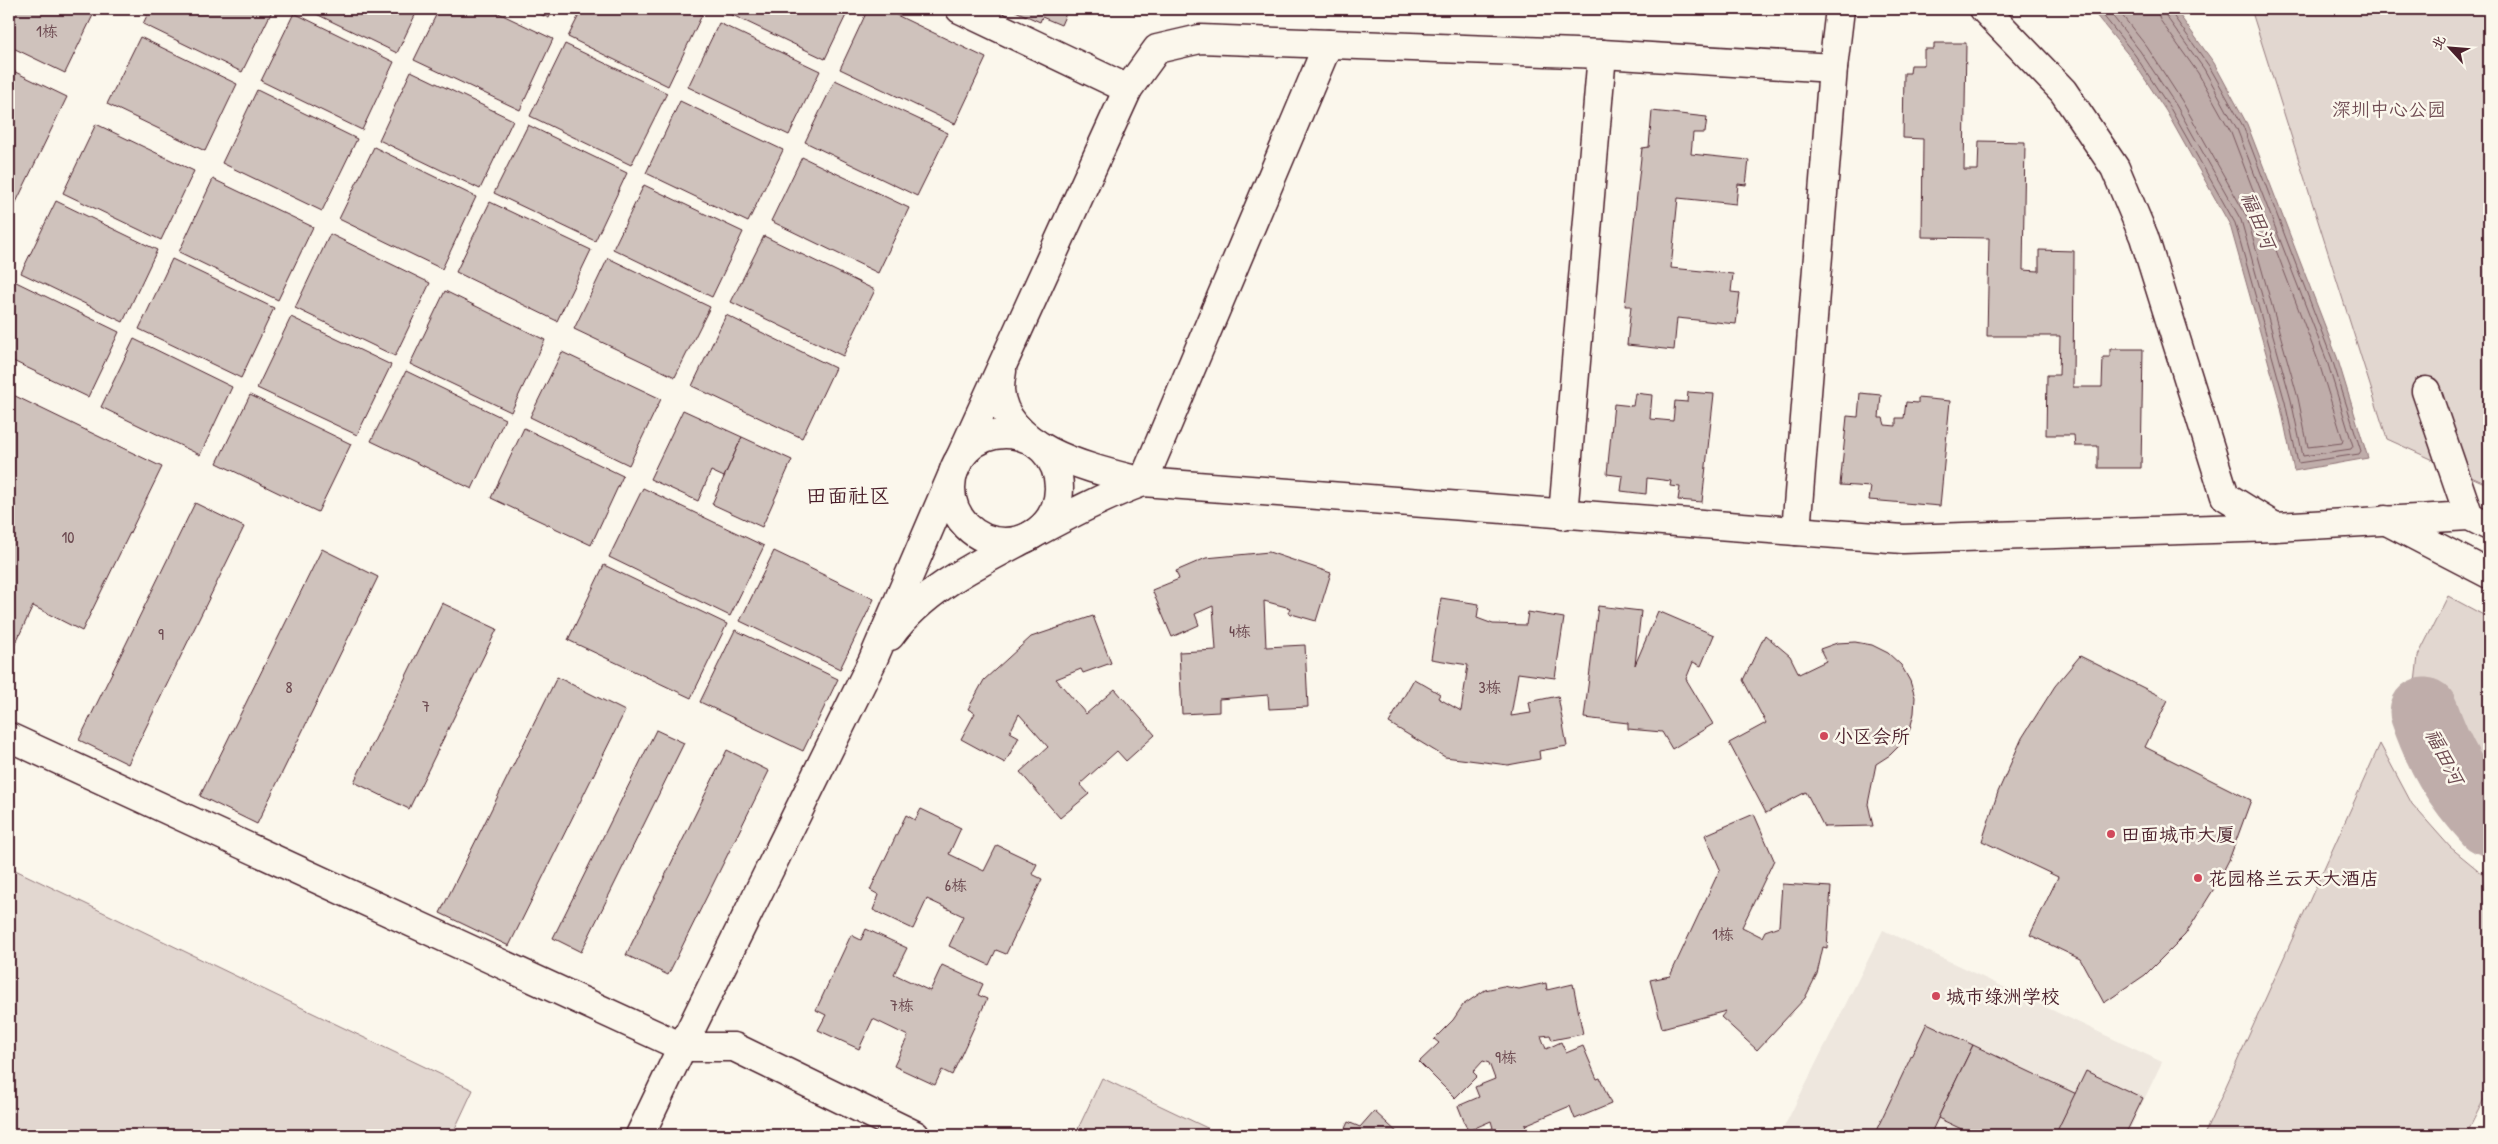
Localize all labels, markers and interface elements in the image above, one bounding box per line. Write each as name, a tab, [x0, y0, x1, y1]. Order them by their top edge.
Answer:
house number: 1栋	[36, 20, 58, 42]
north arrow	[2426, 22, 2476, 72]
text: 北	[2426, 32, 2449, 53]
park label: 深圳中心公园	[2332, 96, 2446, 122]
water label: 福田河	[2235, 187, 2284, 256]
district label: 田面社区	[806, 481, 890, 510]
house number: 10	[62, 526, 74, 548]
house number: 4栋	[1229, 620, 1251, 642]
house number: 9	[158, 623, 164, 645]
house number: 8	[286, 676, 293, 698]
house number: 3栋	[1478, 676, 1502, 698]
house number: 7	[422, 695, 430, 717]
place label: 小区会所	[1834, 723, 1910, 749]
water label: 福田河	[2419, 723, 2472, 792]
marker: 小区会所	[1818, 730, 1830, 742]
place label: 田面城市大厦	[2121, 821, 2235, 847]
marker: 田面城市大厦	[2105, 828, 2117, 840]
place label: 花园格兰云天大酒店	[2208, 865, 2379, 891]
marker: 花园格兰云天大酒店	[2192, 872, 2204, 884]
house number: 6栋	[945, 874, 967, 896]
house number: 1栋	[1712, 923, 1734, 945]
place label: 城市绿洲学校	[1946, 983, 2060, 1009]
marker: 城市绿洲学校	[1930, 990, 1942, 1002]
house number: 7栋	[890, 994, 914, 1016]
house number: 9栋	[1495, 1046, 1517, 1068]

